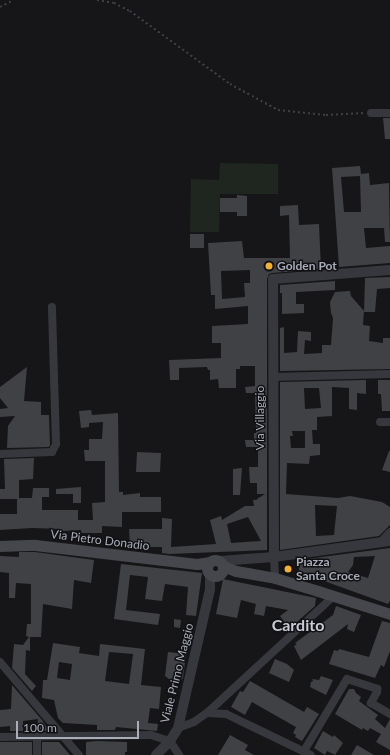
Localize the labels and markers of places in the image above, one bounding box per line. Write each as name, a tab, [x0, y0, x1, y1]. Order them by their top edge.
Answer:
place label: Golden Pot	[277, 259, 337, 273]
marker: Golden Pot	[264, 261, 274, 271]
place label: Piazza Santa Croce	[296, 555, 360, 583]
marker: Piazza Santa Croce	[283, 564, 293, 574]

